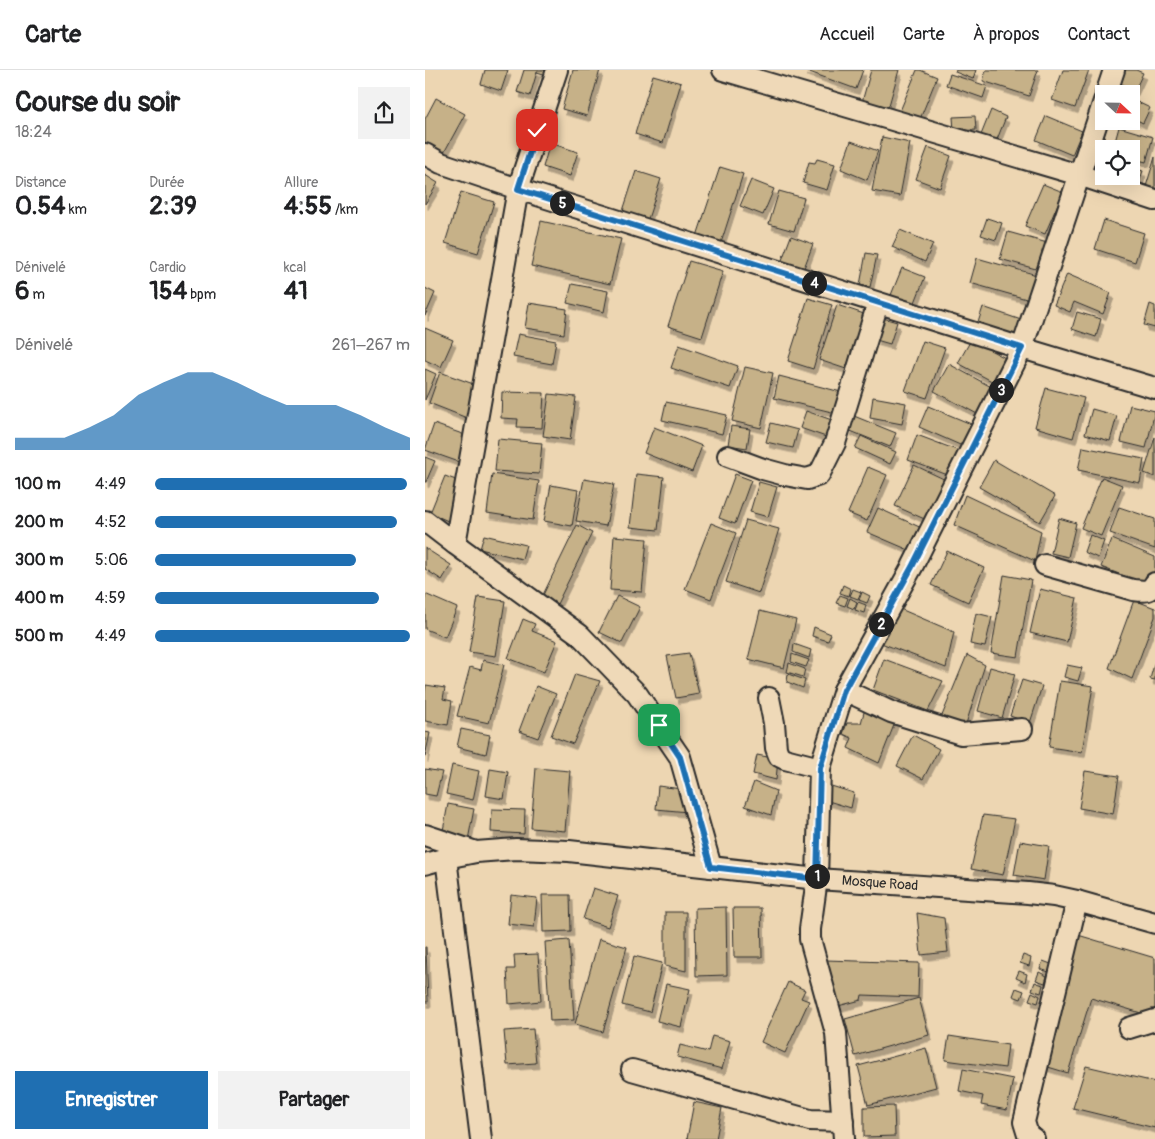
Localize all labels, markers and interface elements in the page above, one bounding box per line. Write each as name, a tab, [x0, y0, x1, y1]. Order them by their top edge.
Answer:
text: Carte	[25, 20, 81, 49]
text: Accueil	[819, 23, 875, 46]
text: Carte	[903, 23, 945, 46]
text: À propos	[973, 23, 1039, 46]
text: Contact	[1067, 23, 1130, 46]
text: Course du soir	[15, 85, 180, 120]
north arrow	[1095, 85, 1140, 130]
map controls	[1095, 85, 1140, 185]
button: share	[358, 87, 410, 139]
pin	[516, 109, 558, 151]
icon: check	[523, 116, 551, 144]
text: 18:24	[15, 122, 52, 142]
button: locate	[1095, 140, 1140, 185]
text: Distance	[15, 174, 66, 191]
text: Durée	[149, 174, 184, 191]
text: Allure	[284, 174, 318, 191]
pin: 5	[549, 190, 575, 216]
text: 0.54	[15, 191, 66, 222]
text: 2:39	[149, 191, 197, 222]
text: 4:55	[284, 191, 332, 222]
text: 5	[559, 195, 566, 212]
text: km	[66, 201, 87, 218]
text: /km	[332, 201, 358, 218]
text: Dénivelé	[15, 259, 66, 276]
text: Cardio	[149, 259, 186, 276]
text: kcal	[284, 259, 306, 276]
pin: 4	[801, 270, 827, 296]
text: 4	[810, 275, 819, 292]
text: 6	[15, 276, 30, 307]
text: 154	[149, 276, 187, 307]
text: 41	[284, 276, 308, 307]
text: m	[30, 286, 45, 303]
text: bpm	[187, 286, 216, 303]
text: Dénivelé	[15, 335, 73, 355]
text: 261–267 m	[332, 335, 410, 355]
pin: 3	[989, 378, 1013, 402]
text: 3	[998, 382, 1005, 399]
text: 100 m	[15, 474, 61, 494]
text: 4:49	[95, 474, 126, 494]
text: 200 m	[15, 512, 63, 532]
text: 4:52	[95, 512, 126, 532]
text: 300 m	[15, 550, 63, 570]
text: 5:06	[95, 550, 128, 570]
text: 400 m	[15, 588, 64, 608]
text: 4:59	[95, 588, 125, 608]
pin: 2	[869, 612, 893, 636]
text: 2	[878, 616, 885, 633]
text: 500 m	[15, 626, 63, 646]
text: 4:49	[95, 626, 126, 646]
pin	[638, 704, 680, 746]
icon: arrive	[645, 711, 673, 739]
pin: 1	[805, 864, 829, 888]
text: 1	[815, 868, 820, 885]
street label: Mosque Road	[841, 872, 919, 894]
button: Enregistrer	[15, 1071, 208, 1129]
button: Partager	[218, 1071, 410, 1129]

